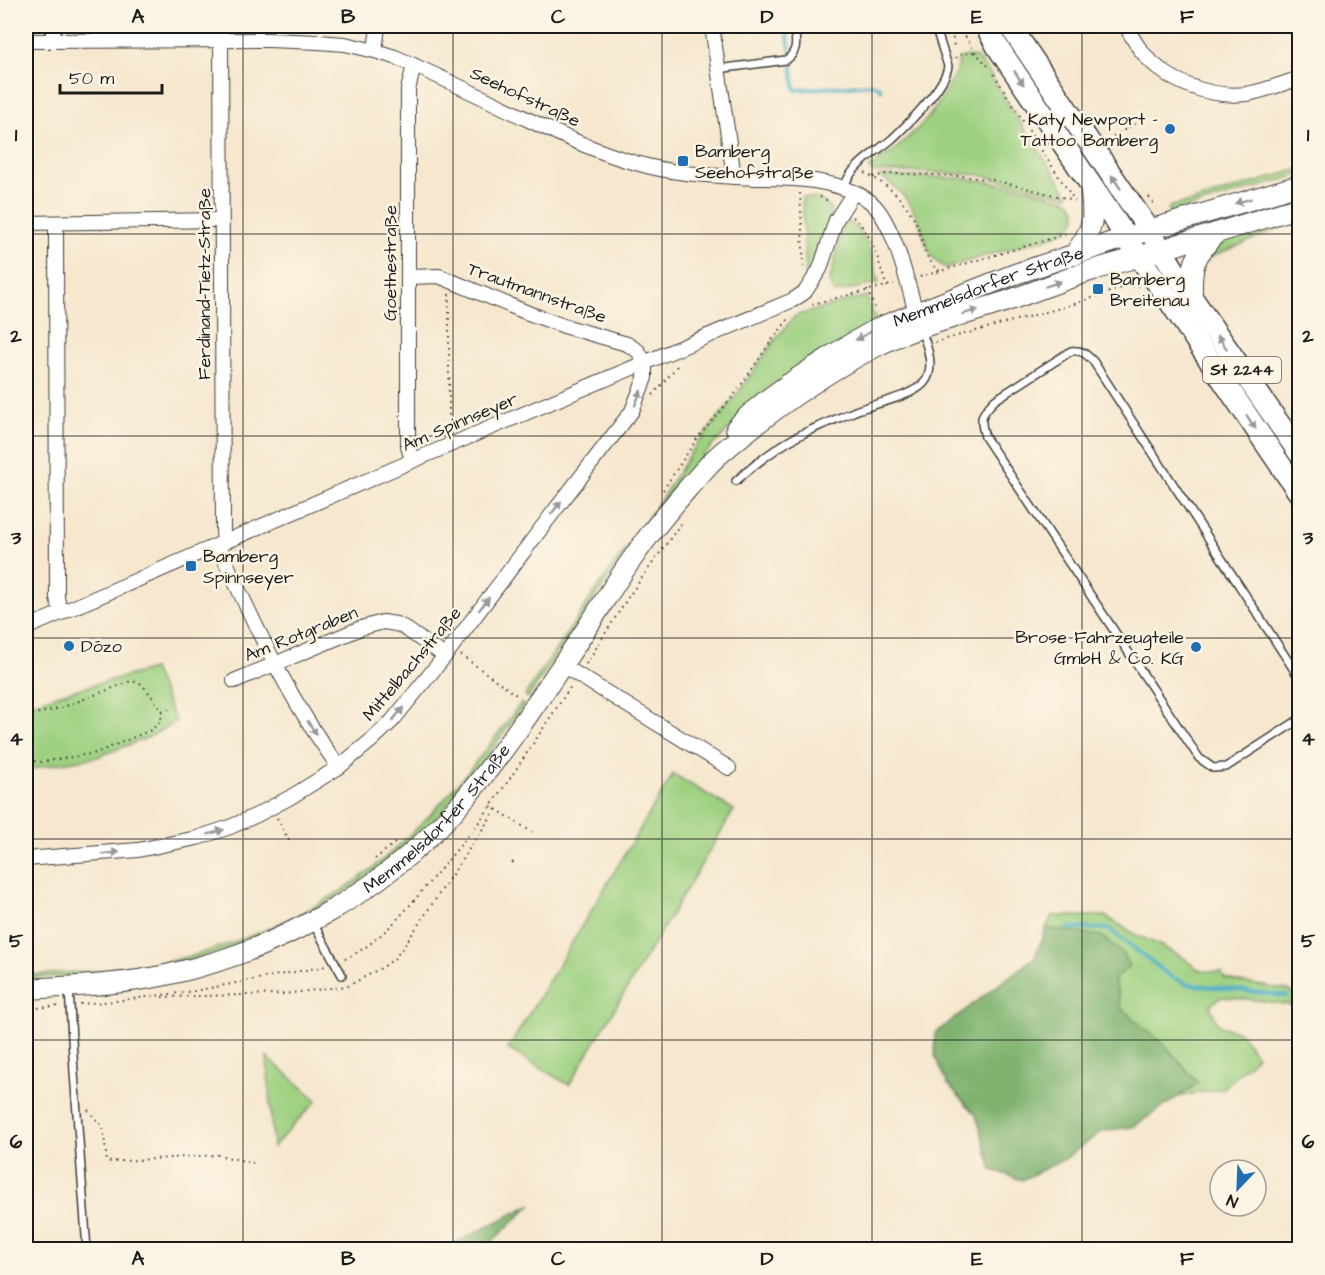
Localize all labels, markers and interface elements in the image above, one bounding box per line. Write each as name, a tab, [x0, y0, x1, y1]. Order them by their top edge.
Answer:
text: A	[132, 3, 145, 31]
text: B	[341, 3, 356, 31]
text: C	[551, 3, 566, 31]
text: D	[761, 3, 774, 31]
text: E	[971, 3, 983, 31]
text: F	[1180, 3, 1195, 31]
scale bar	[60, 57, 162, 95]
street label: Seehofstraße	[466, 61, 584, 134]
text: 50 m	[69, 66, 114, 91]
one-way arrow	[1013, 70, 1025, 86]
place label: Katy Newport – Tattoo Bamberg	[1021, 107, 1158, 154]
text: 1	[15, 121, 18, 149]
text: 1	[1307, 121, 1310, 149]
marker: Katy Newport – Tattoo Bamberg	[1163, 122, 1177, 136]
place label: Bamberg Seehofstraße	[695, 139, 814, 185]
marker: Bamberg Seehofstraße	[676, 154, 690, 168]
one-way arrow	[1110, 174, 1122, 190]
street label: Ferdinand-Tietz-Straße	[192, 188, 217, 380]
one-way arrow	[1234, 197, 1252, 206]
street label: Goethestraße	[378, 205, 403, 321]
street label: Memmelsdorfer Straße	[889, 240, 1087, 333]
street label: Trautmannstraße	[464, 256, 610, 330]
place label: Bamberg Breitenau	[1110, 267, 1190, 313]
one-way arrow	[1045, 279, 1063, 289]
marker: Bamberg Breitenau	[1091, 282, 1105, 296]
one-way arrow	[961, 307, 979, 317]
text: 2	[9, 322, 22, 350]
text: 2	[1301, 322, 1314, 350]
one-way arrow	[855, 331, 871, 342]
one-way arrow	[1217, 334, 1228, 350]
road number: St 2244	[1203, 357, 1281, 383]
street label: Am Spinnseyer	[398, 386, 522, 459]
one-way arrow	[633, 389, 643, 407]
one-way arrow	[1245, 414, 1256, 430]
one-way arrow	[550, 501, 562, 516]
text: 3	[10, 524, 22, 552]
text: 3	[1302, 524, 1314, 552]
place label: Bamberg Spinnseyer	[203, 544, 294, 591]
marker: Bamberg Spinnseyer	[184, 559, 198, 573]
one-way arrow	[478, 597, 490, 612]
street label: Am Rotgraben	[241, 600, 362, 669]
street label: Mittelbachstraße	[357, 601, 467, 727]
place label: Brose Fahrzeugteile GmbH & Co. KG	[1015, 625, 1185, 671]
place label: Dōzo	[81, 634, 122, 659]
marker: Dōzo	[62, 639, 76, 653]
marker: Brose Fahrzeugteile GmbH & Co. KG	[1189, 640, 1203, 654]
one-way arrow	[391, 707, 404, 722]
one-way arrow	[307, 720, 318, 736]
text: 4	[9, 725, 23, 753]
text: 4	[1301, 725, 1315, 753]
street label: Memmelsdorfer Straße	[358, 738, 516, 899]
one-way arrow	[207, 827, 225, 836]
one-way arrow	[101, 848, 120, 858]
text: 5	[9, 927, 24, 955]
text: 5	[1301, 927, 1316, 955]
text: 6	[10, 1128, 23, 1156]
text: 6	[1302, 1128, 1315, 1156]
north arrow	[1208, 1158, 1268, 1218]
text: N	[1224, 1189, 1241, 1213]
text: A	[132, 1245, 145, 1273]
text: B	[341, 1245, 356, 1273]
text: C	[551, 1245, 566, 1273]
text: D	[761, 1245, 774, 1273]
text: E	[971, 1245, 983, 1273]
text: F	[1180, 1245, 1195, 1273]

